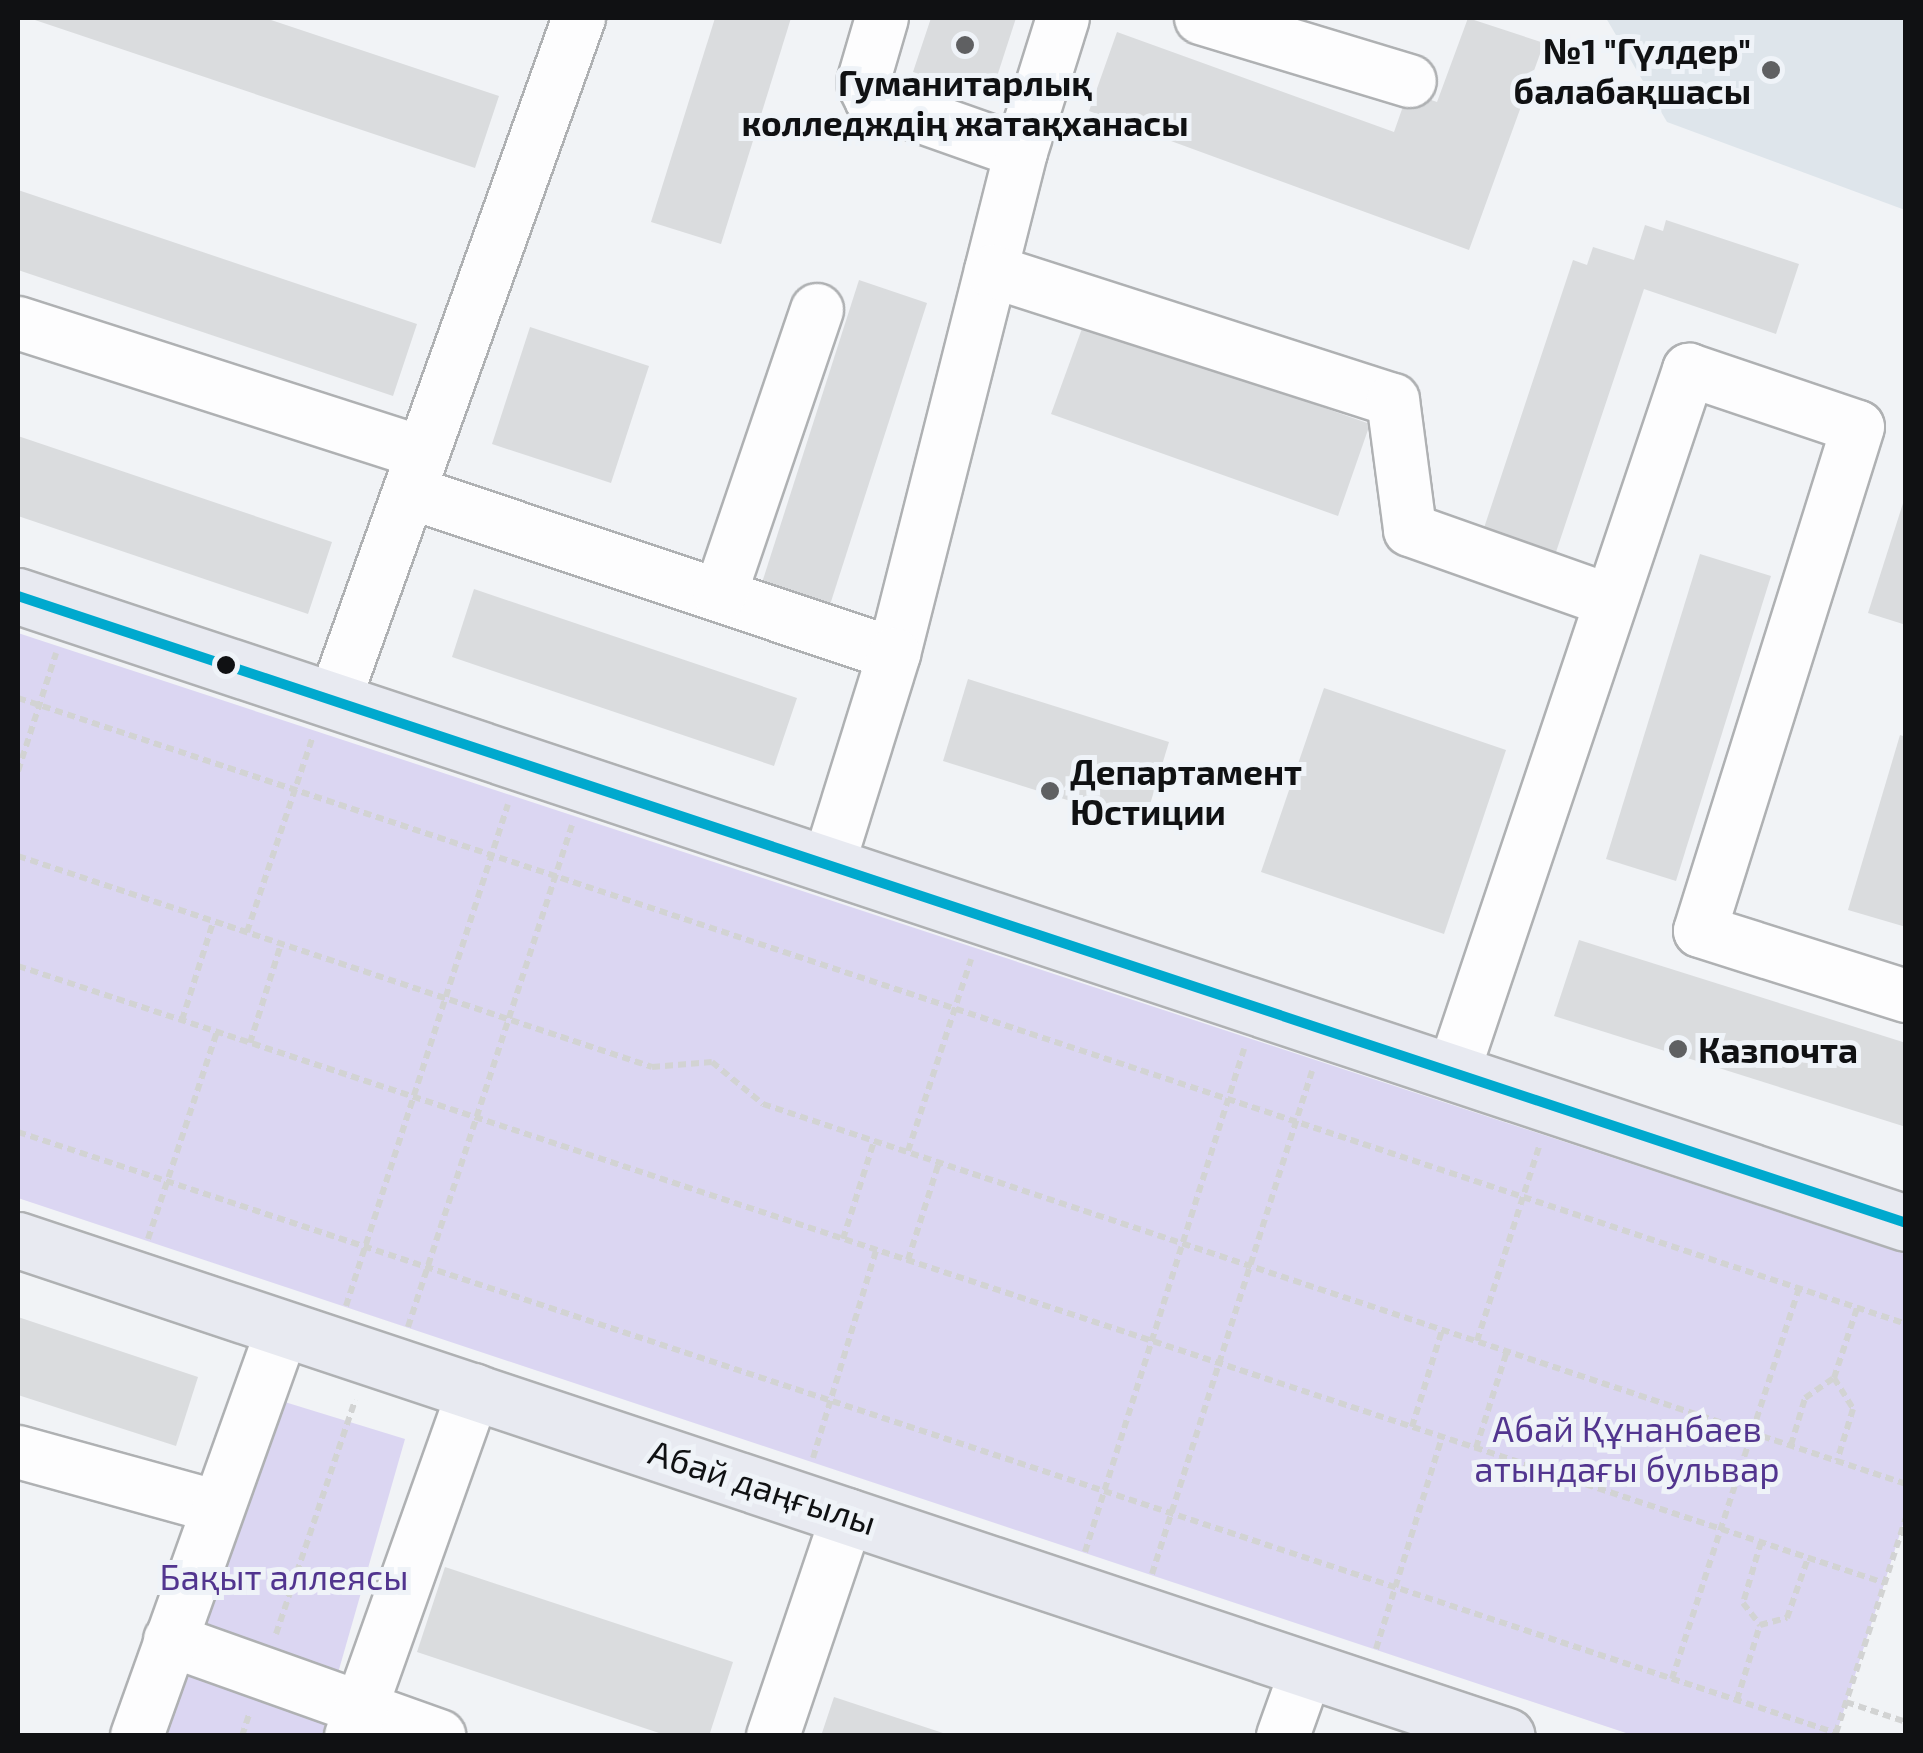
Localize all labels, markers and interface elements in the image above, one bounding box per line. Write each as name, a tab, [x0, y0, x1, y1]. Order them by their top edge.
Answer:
place label: №1 "Гүлдер" балабақшасы	[1513, 29, 1751, 111]
marker: Гуманитарлық колледждің жатақханасы	[954, 34, 976, 56]
marker: №1 "Гүлдер" балабақшасы	[1760, 59, 1782, 81]
place label: Гуманитарлық колледждің жатақханасы	[741, 61, 1189, 143]
unlabelled marker	[216, 655, 236, 675]
place label: Департамент Юстиции	[1070, 750, 1302, 832]
marker: Департамент Юстиции	[1039, 780, 1061, 802]
place label: Казпочта	[1698, 1028, 1858, 1070]
marker: Казпочта	[1667, 1038, 1689, 1060]
park label: Абай Құнанбаев атындағы бульвар	[1474, 1407, 1780, 1489]
street label: Абай даңғылы	[644, 1430, 882, 1542]
park label: Бақыт аллеясы	[160, 1555, 408, 1597]

